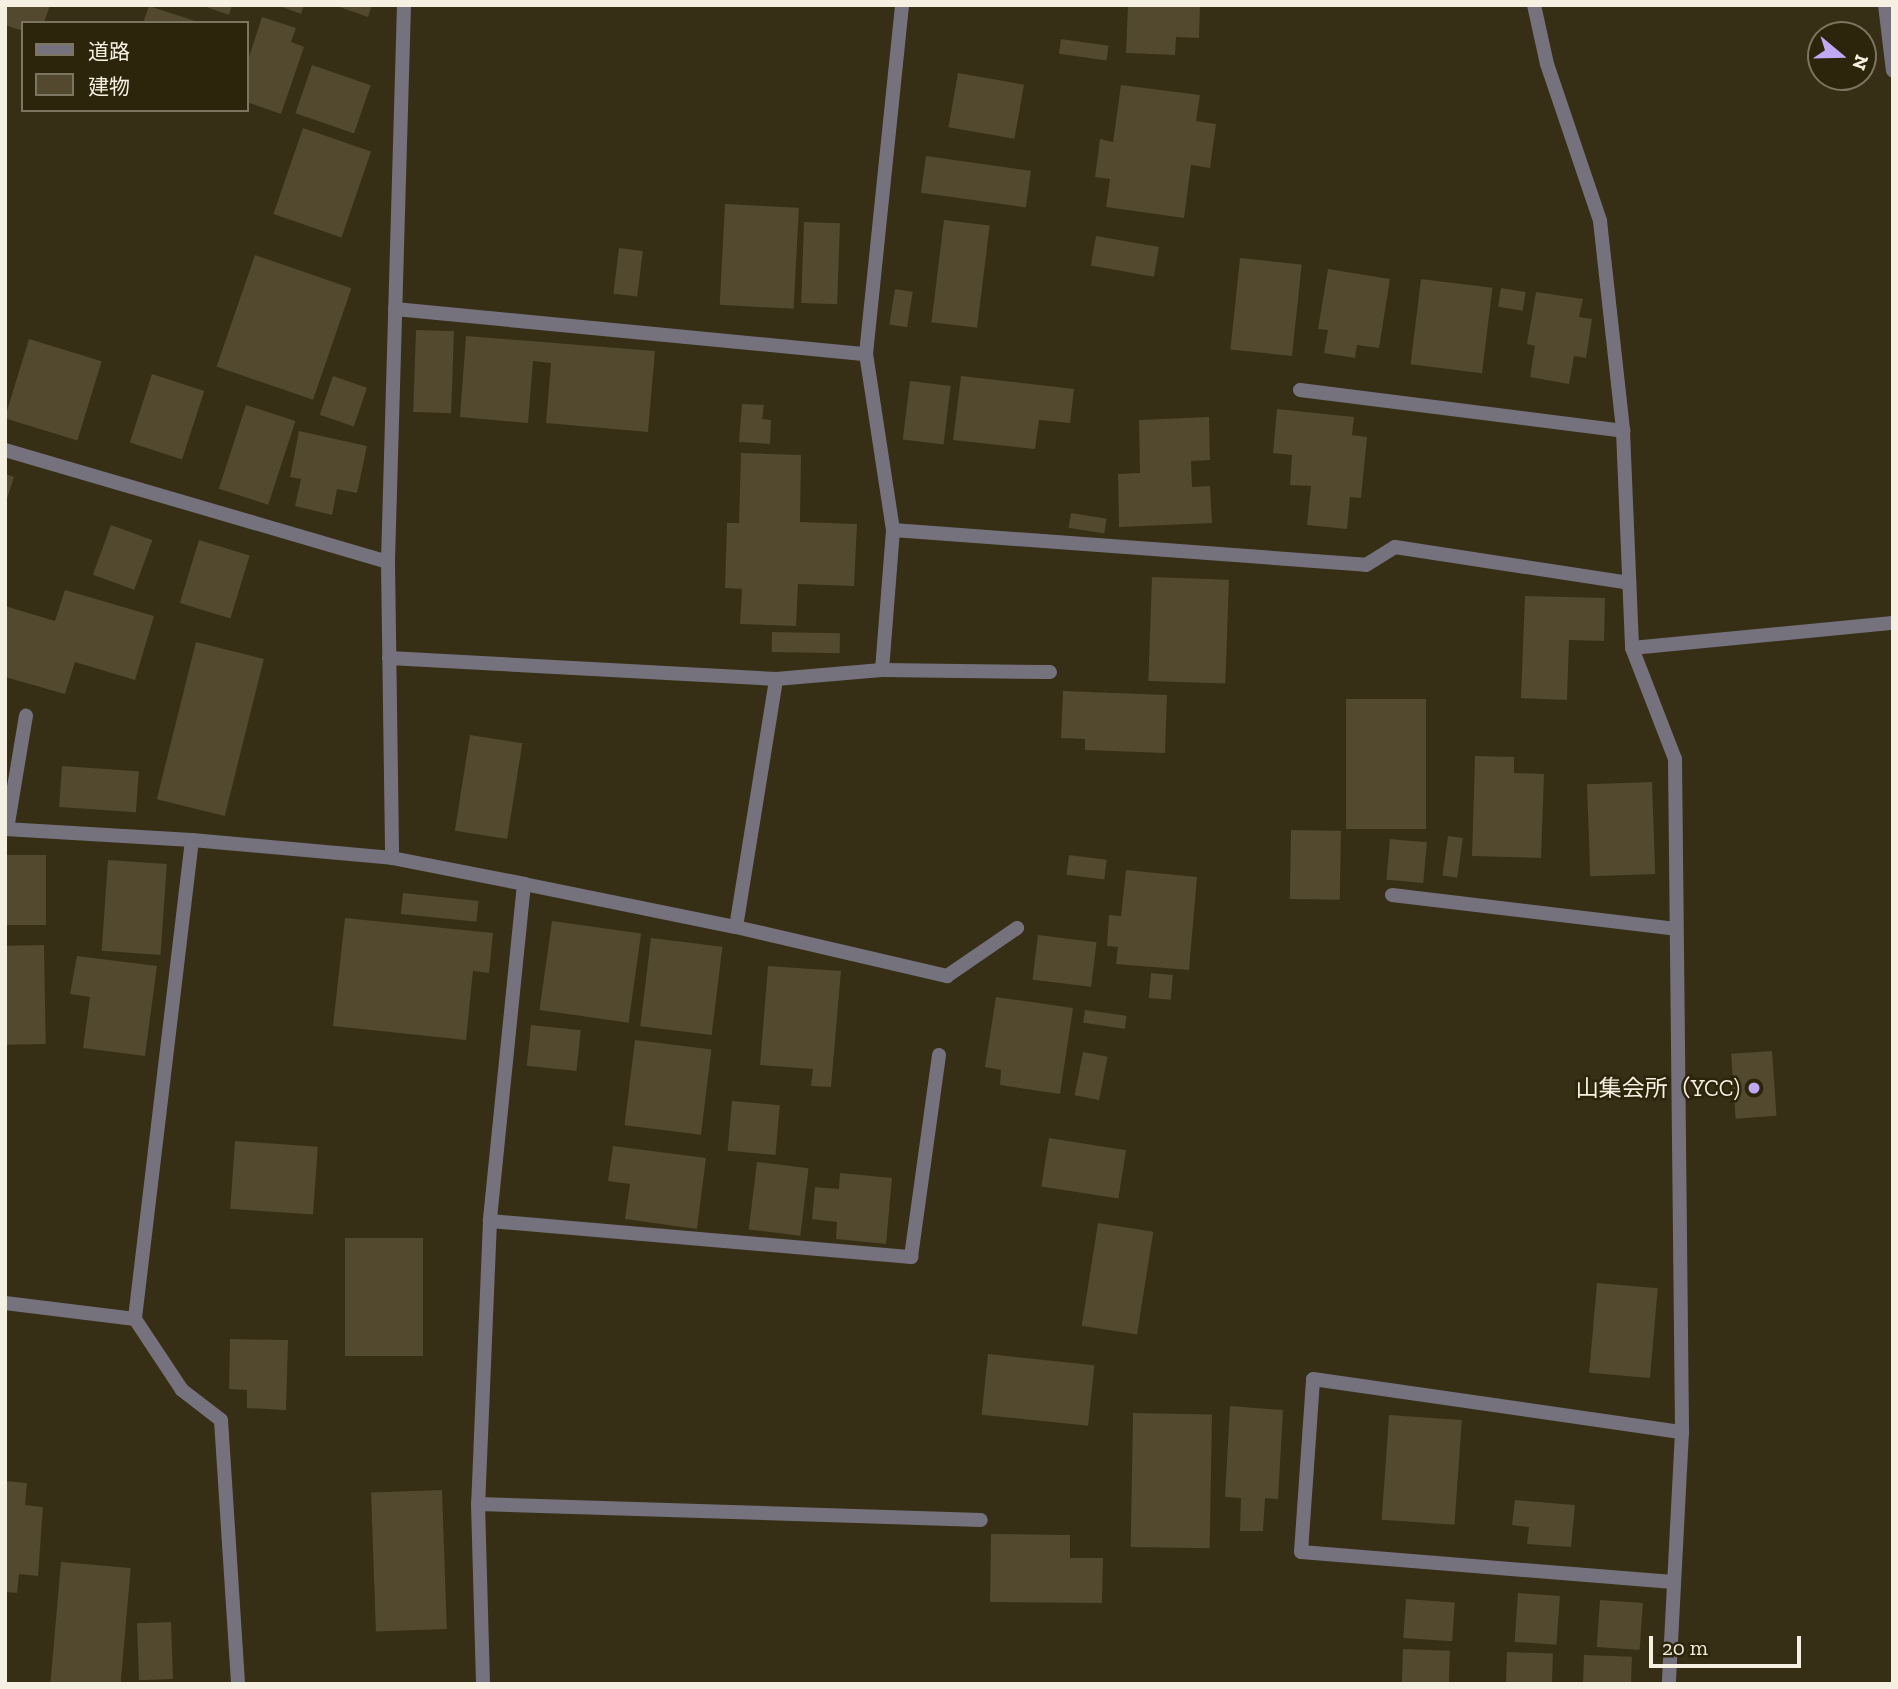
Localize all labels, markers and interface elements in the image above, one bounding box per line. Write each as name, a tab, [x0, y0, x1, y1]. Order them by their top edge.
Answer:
legend	[21, 21, 248, 112]
north arrow	[1807, 21, 1877, 91]
text: 道路	[88, 39, 130, 64]
text: N	[1847, 52, 1874, 73]
text: 建物	[88, 74, 130, 99]
place label: 山集会所（YCC)	[1576, 1074, 1740, 1102]
marker: 山集会所（YCC)	[1746, 1080, 1762, 1096]
scale bar	[1653, 1622, 1805, 1666]
text: 20 m	[1662, 1635, 1708, 1660]

